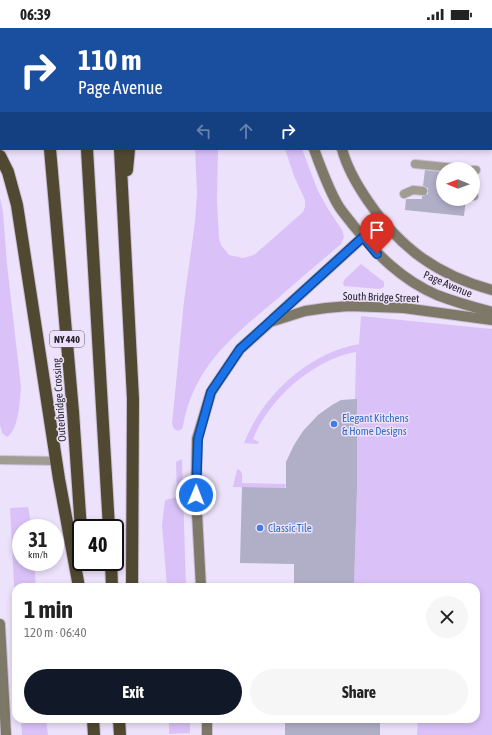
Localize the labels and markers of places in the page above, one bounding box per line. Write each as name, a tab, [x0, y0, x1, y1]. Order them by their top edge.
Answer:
pin	[360, 213, 394, 254]
place label: Elegant Kitchens & Home Designs	[342, 412, 409, 437]
marker: Elegant Kitchens & Home Designs	[329, 419, 339, 429]
place label: Classic Tile	[268, 522, 312, 534]
marker: Classic Tile	[255, 523, 265, 533]

